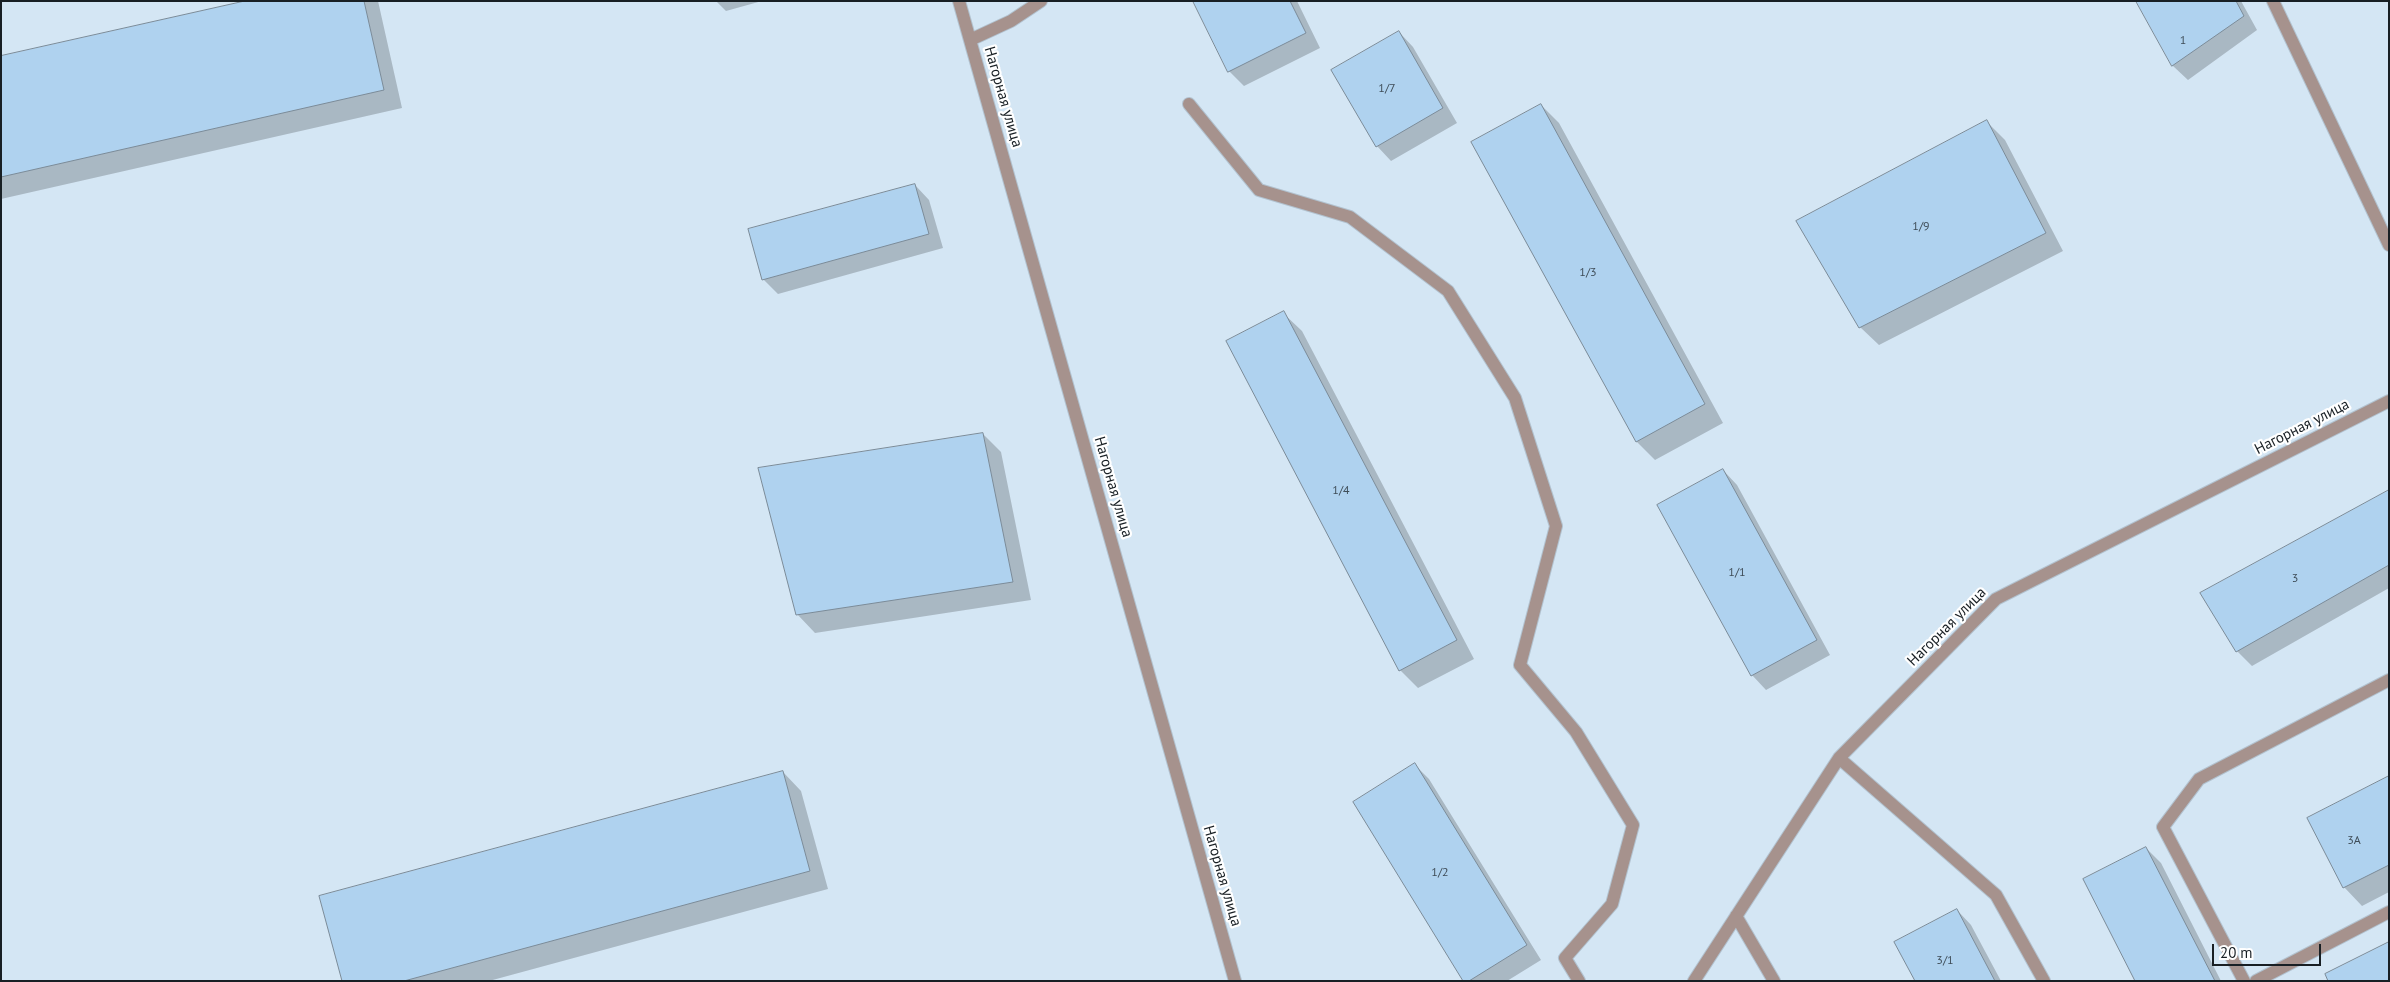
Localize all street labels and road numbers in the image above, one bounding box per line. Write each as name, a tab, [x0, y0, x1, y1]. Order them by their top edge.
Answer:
street label: Нагорная улица	[980, 45, 1026, 149]
street label: Нагорная улица	[2252, 395, 2352, 459]
street label: Нагорная улица	[1090, 435, 1136, 539]
street label: Нагорная улица	[1904, 584, 1990, 670]
street label: Нагорная улица	[1199, 824, 1245, 928]

